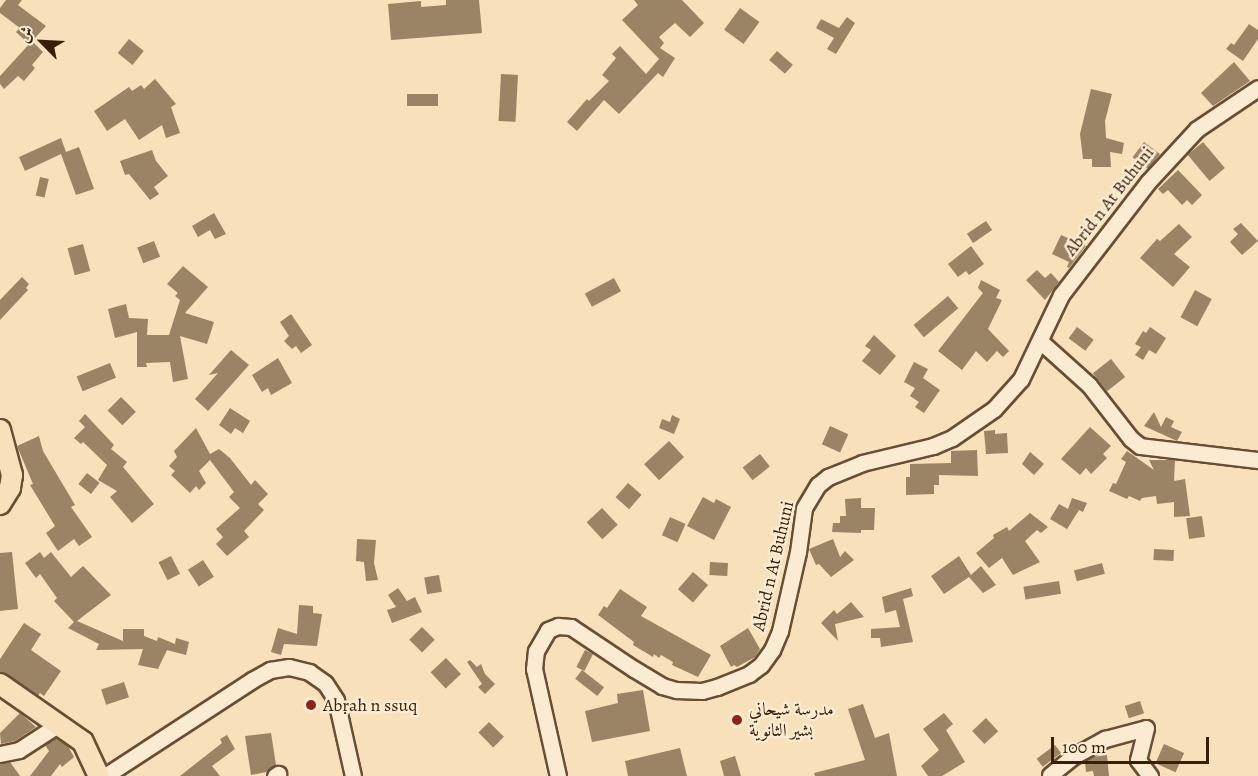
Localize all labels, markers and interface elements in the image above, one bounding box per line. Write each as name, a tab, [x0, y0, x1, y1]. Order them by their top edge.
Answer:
north arrow	[12, 12, 72, 72]
text: ش	[12, 23, 39, 46]
street label: Abrid n At Buhuni	[1060, 142, 1158, 260]
street label: Abrid n At Buhuni	[748, 499, 798, 633]
place label: Abṛah n ssuq	[323, 694, 417, 716]
marker: Abṛah n ssuq	[304, 698, 318, 712]
place label: مدرسة شيحاني بشير الثانوية	[749, 699, 834, 742]
marker: مدرسة شيحاني بشير الثانوية	[730, 713, 744, 727]
scale bar	[1054, 725, 1212, 763]
text: 100 m	[1062, 735, 1106, 759]

